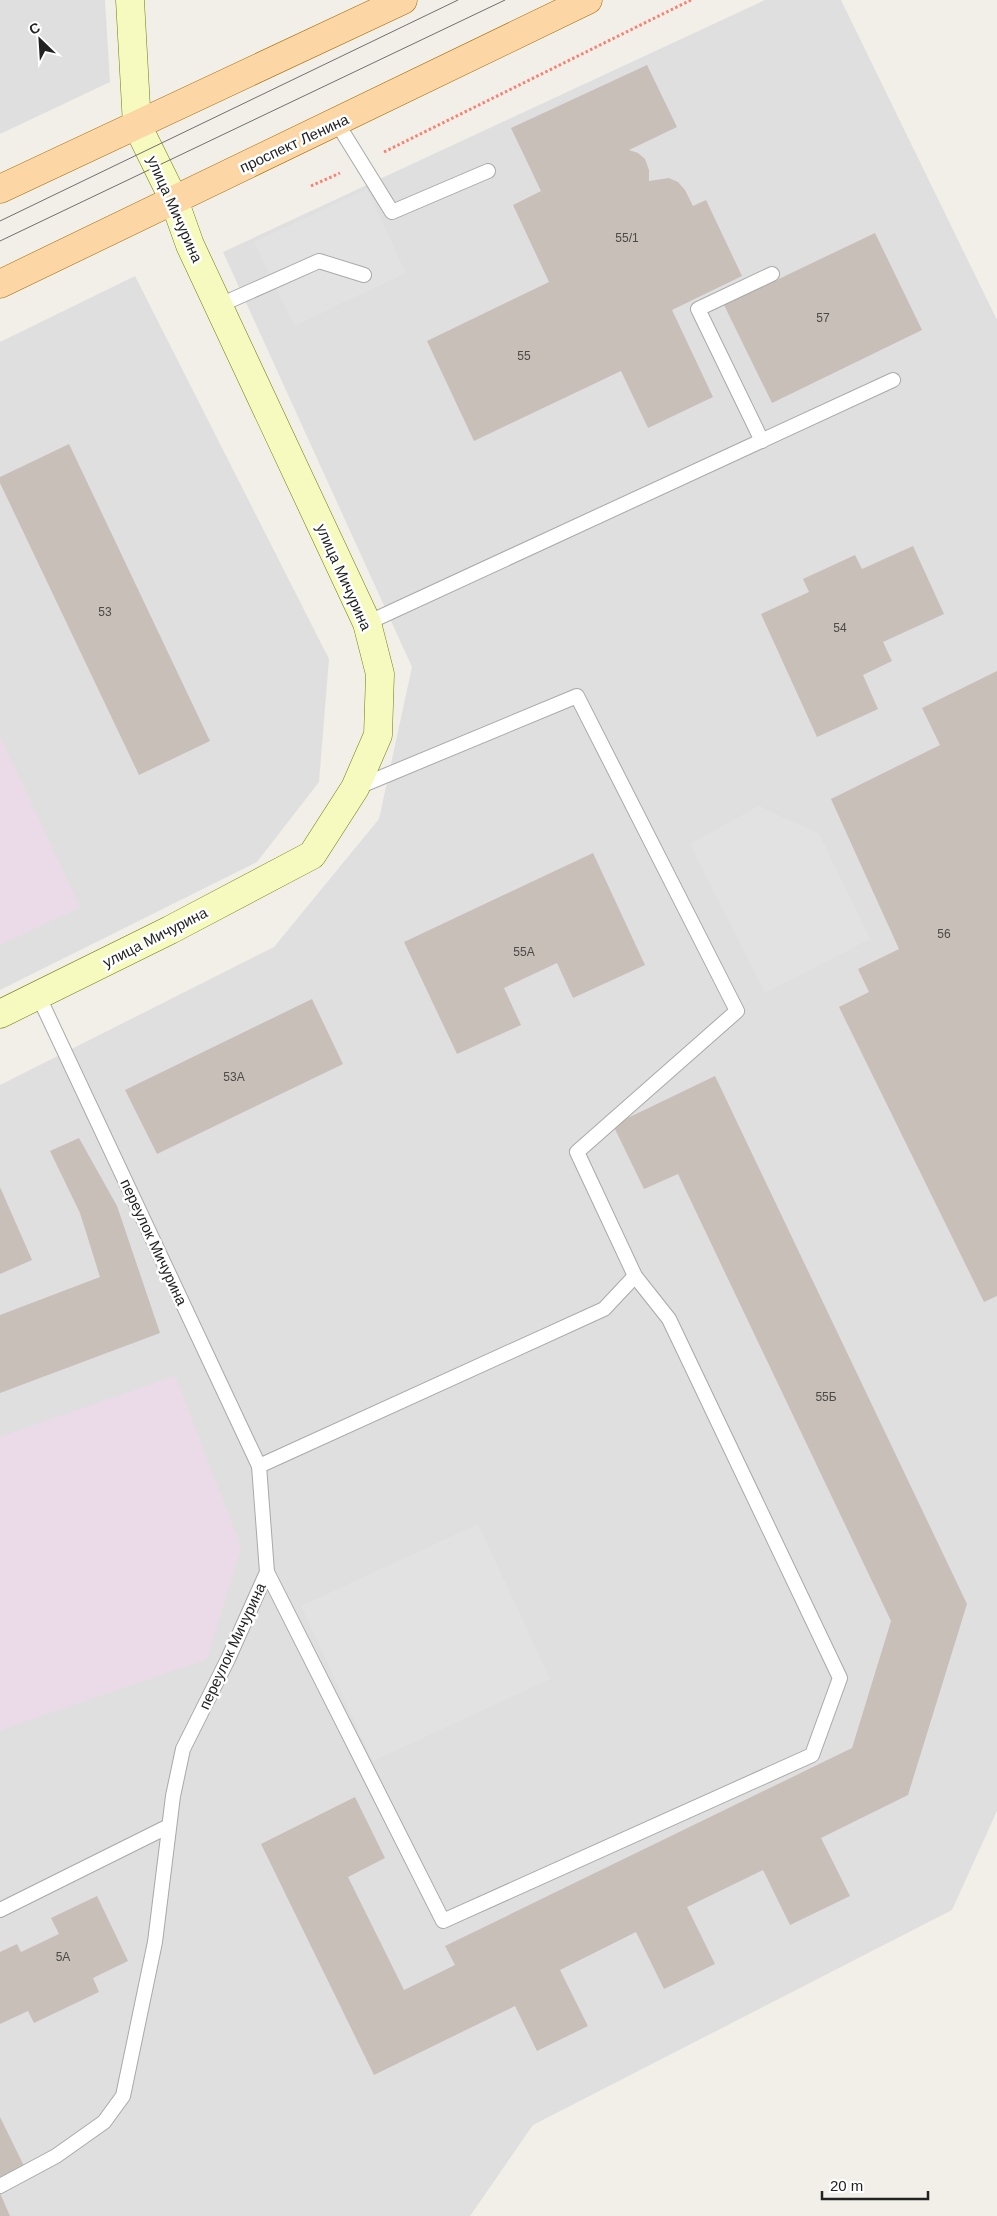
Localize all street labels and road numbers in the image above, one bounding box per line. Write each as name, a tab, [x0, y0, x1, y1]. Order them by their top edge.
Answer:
street label: проспект Ленина	[237, 110, 352, 176]
street label: улица Мичурина	[144, 153, 206, 265]
street label: улица Мичурина	[313, 521, 375, 633]
street label: улица Мичурина	[100, 903, 211, 971]
street label: переулок Мичурина	[117, 1176, 191, 1309]
street label: переулок Мичурина	[195, 1579, 269, 1712]

